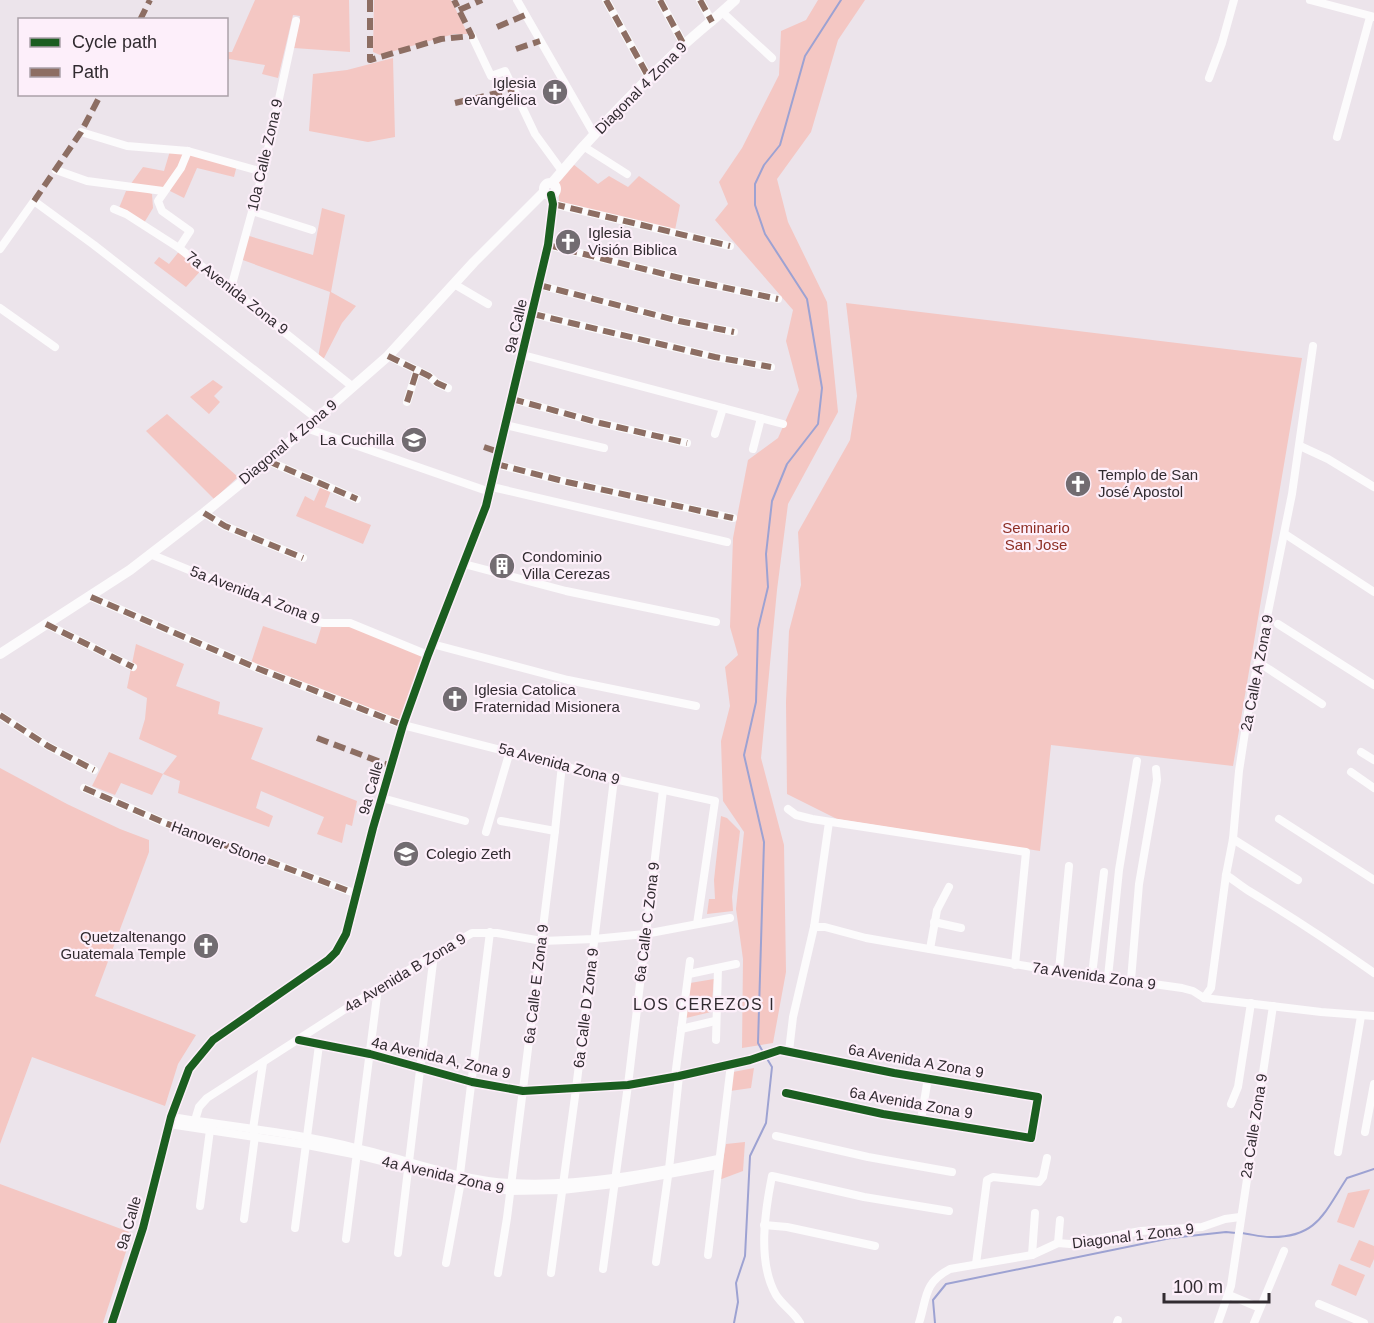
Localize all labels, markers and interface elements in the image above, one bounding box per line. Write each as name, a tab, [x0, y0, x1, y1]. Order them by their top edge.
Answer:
legend	[18, 18, 228, 96]
text: Cycle path	[72, 32, 157, 52]
street label: Diagonal 4 Zona 9	[591, 38, 690, 137]
text: Path	[72, 62, 109, 82]
place label: Iglesia evangélica	[464, 74, 537, 108]
church icon: Iglesia evangélica	[540, 77, 570, 107]
street label: 10a Calle Zona 9	[243, 97, 286, 212]
place label: Iglesia Visión Biblica	[588, 224, 678, 258]
church icon: Iglesia Visión Biblica	[553, 227, 583, 257]
street label: 7a Avenida Zona 9	[183, 247, 292, 338]
street label: 9a Calle	[501, 297, 530, 355]
street label: Diagonal 4 Zona 9	[235, 396, 340, 488]
school or university icon: La Cuchilla	[399, 425, 429, 455]
place label: La Cuchilla	[320, 431, 395, 448]
place label: Templo de San José Apostol	[1098, 466, 1198, 500]
church icon: Templo de San José Apostol	[1063, 469, 1093, 499]
park label: Seminario San Jose	[1002, 519, 1070, 553]
place label: Condominio Villa Cerezas	[522, 548, 610, 582]
building icon: Condominio Villa Cerezas	[487, 551, 517, 581]
street label: 5a Avenida A Zona 9	[188, 562, 322, 627]
street label: 2a Calle A Zona 9	[1237, 613, 1276, 733]
place label: Iglesia Catolica Fraternidad Misionera	[474, 681, 621, 715]
church icon: Iglesia Catolica Fraternidad Misionera	[440, 684, 470, 714]
street label: 5a Avenida Zona 9	[497, 739, 622, 788]
street label: 9a Calle	[355, 759, 386, 817]
street label: Hanover Stone	[169, 817, 269, 868]
school or university icon: Colegio Zeth	[391, 839, 421, 869]
place label: Colegio Zeth	[426, 845, 511, 862]
street label: 6a Calle C Zona 9	[631, 861, 662, 983]
street label: 6a Calle E Zona 9	[520, 923, 551, 1045]
place label: Quetzaltenango Guatemala Temple	[60, 928, 186, 962]
street label: 4a Avenida B Zona 9	[341, 929, 469, 1016]
church icon: Quetzaltenango Guatemala Temple	[191, 931, 221, 961]
street label: 6a Calle D Zona 9	[570, 947, 601, 1069]
street label: 7a Avenida Zona 9	[1031, 958, 1157, 993]
district label: LOS CEREZOS I	[633, 996, 775, 1013]
street label: 4a Avenida A, Zona 9	[370, 1033, 512, 1082]
street label: 6a Avenida A Zona 9	[847, 1040, 985, 1081]
street label: 2a Calle Zona 9	[1237, 1072, 1270, 1180]
street label: 6a Avenida Zona 9	[848, 1083, 974, 1122]
street label: 4a Avenida Zona 9	[380, 1152, 506, 1197]
street label: 9a Calle	[113, 1194, 144, 1252]
street label: Diagonal 1 Zona 9	[1071, 1220, 1195, 1251]
scale bar	[1164, 1266, 1269, 1304]
text: 100 m	[1173, 1277, 1223, 1297]

